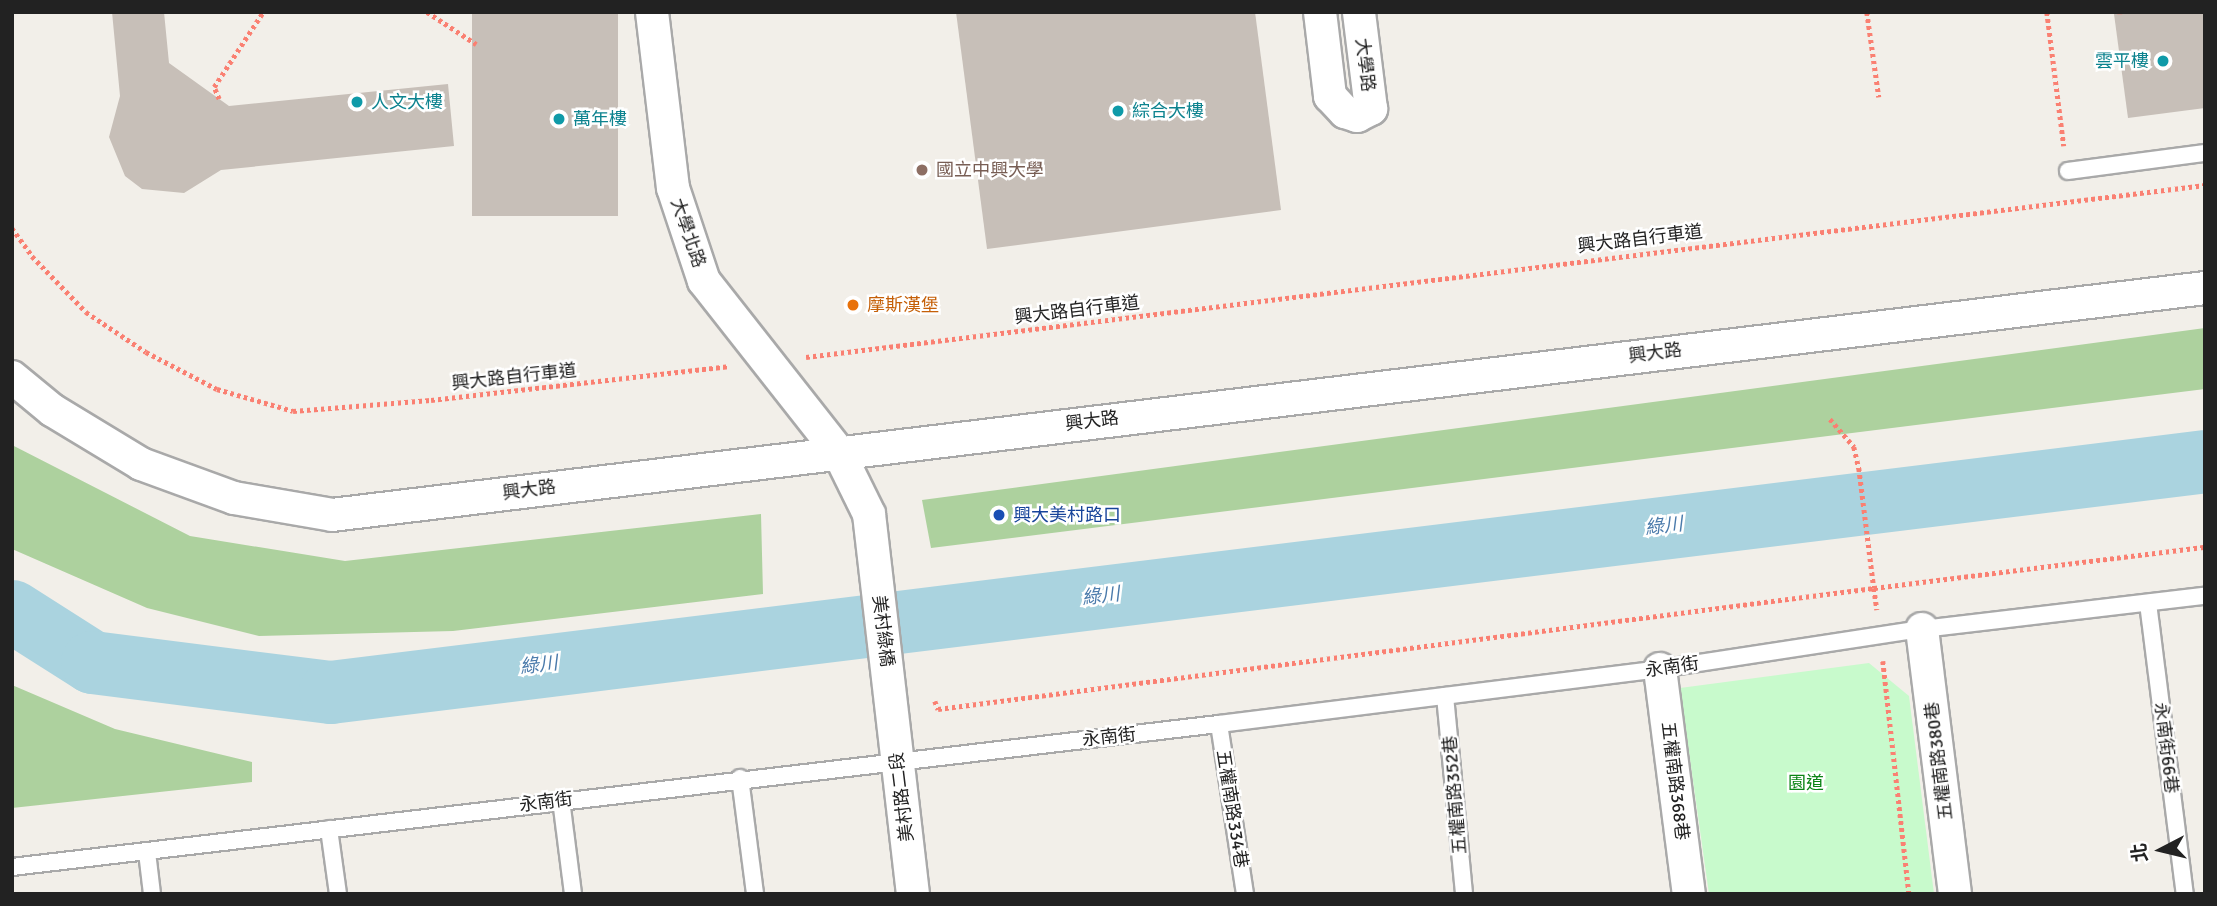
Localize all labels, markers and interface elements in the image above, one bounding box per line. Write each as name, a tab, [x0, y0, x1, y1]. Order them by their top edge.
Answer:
street label: 大學路	[1351, 37, 1379, 93]
place label: 雲平樓	[2095, 50, 2149, 72]
marker: 雲平樓	[2155, 53, 2171, 69]
place label: 人文大樓	[371, 91, 443, 113]
marker: 人文大樓	[349, 94, 365, 110]
place label: 綜合大樓	[1132, 100, 1204, 122]
marker: 綜合大樓	[1110, 103, 1126, 119]
place label: 萬年樓	[573, 108, 627, 130]
marker: 萬年樓	[551, 111, 567, 127]
place label: 國立中興大學	[936, 159, 1044, 181]
marker: 國立中興大學	[914, 162, 930, 178]
street label: 大學北路	[666, 195, 710, 271]
street label: 興大路自行車道	[1576, 221, 1704, 257]
street label: 興大路自行車道	[1013, 292, 1141, 328]
place label: 摩斯漢堡	[867, 294, 939, 316]
marker: 摩斯漢堡	[845, 297, 861, 313]
street label: 興大路	[1627, 339, 1683, 367]
street label: 興大路自行車道	[450, 360, 578, 394]
street label: 興大路	[1064, 407, 1120, 435]
street label: 興大路	[501, 476, 557, 504]
place label: 興大美村路口	[1013, 504, 1121, 526]
marker: 興大美村路口	[991, 507, 1007, 523]
water label: 綠川	[1644, 513, 1684, 541]
water label: 綠川	[1081, 583, 1121, 611]
street label: 美村綠橋	[868, 594, 898, 668]
water label: 綠川	[519, 652, 559, 680]
street label: 永南街	[1644, 653, 1700, 681]
street label: 五權南路380巷	[1921, 701, 1957, 821]
street label: 永南街66巷	[2150, 701, 2182, 795]
street label: 五權南路368巷	[1657, 721, 1693, 841]
street label: 永南街	[1081, 723, 1137, 751]
street label: 五權南路352巷	[1439, 735, 1471, 855]
street label: 五權南路334巷	[1212, 748, 1252, 870]
street label: 美村路二段	[886, 751, 918, 843]
park label: 園道	[1788, 772, 1824, 794]
street label: 永南街	[518, 788, 574, 816]
north arrow	[2126, 815, 2196, 885]
text: 北	[2127, 842, 2153, 863]

